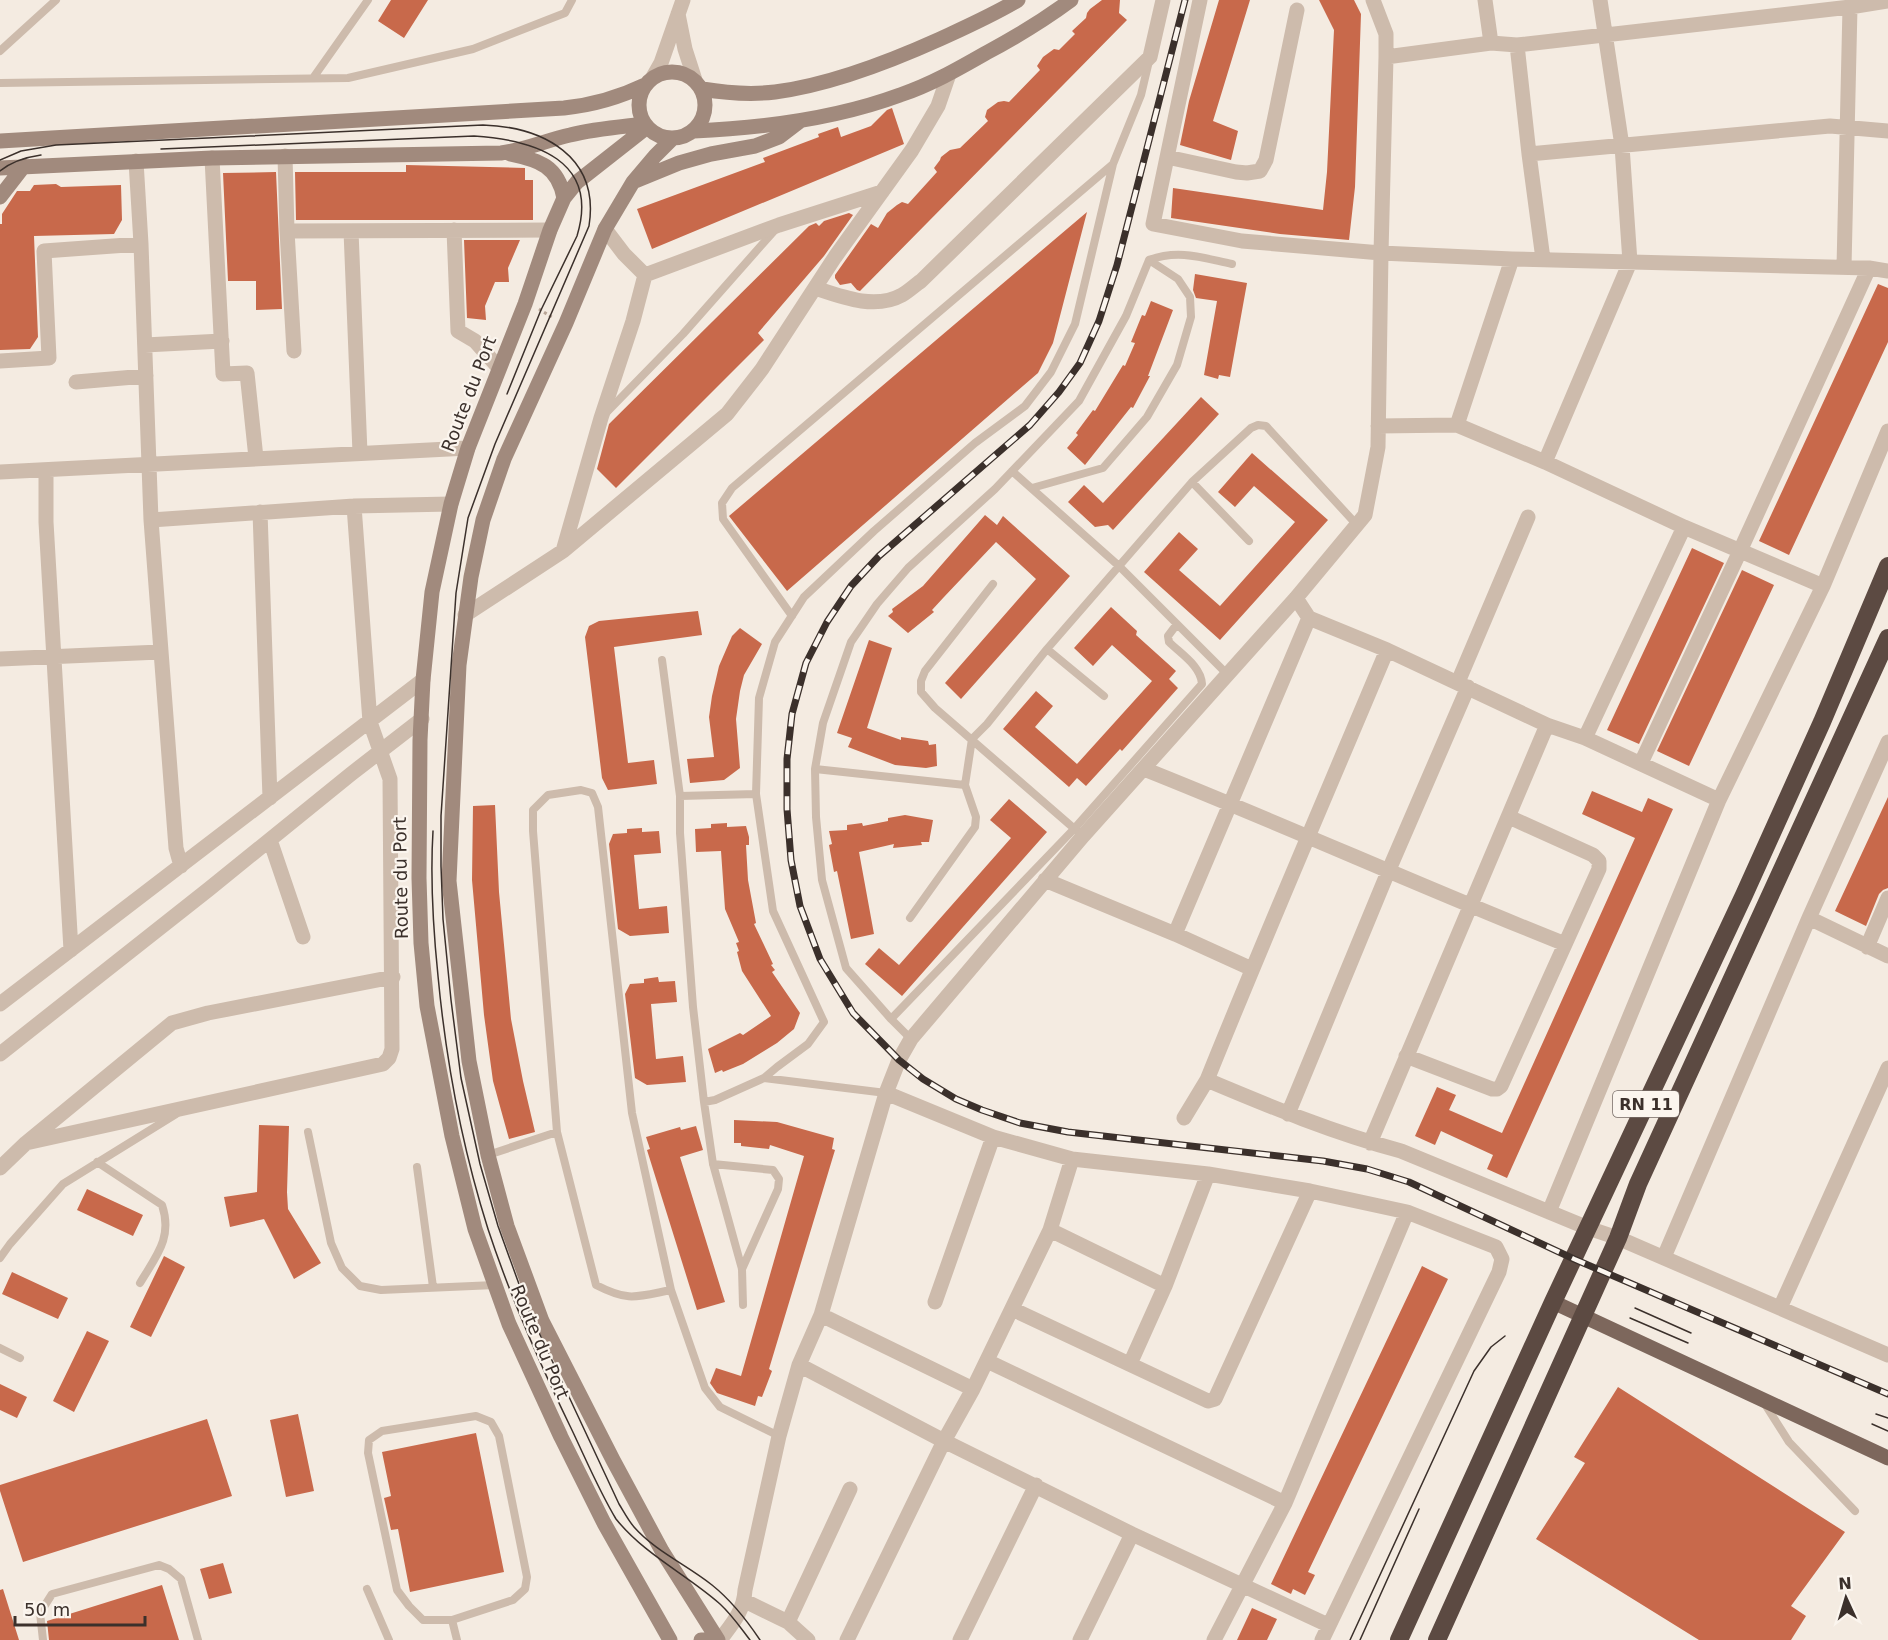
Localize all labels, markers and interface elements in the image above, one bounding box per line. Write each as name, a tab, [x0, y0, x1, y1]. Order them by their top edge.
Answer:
street label: Route du Port	[437, 333, 500, 455]
street label: Route du Port	[389, 817, 412, 939]
road number: RN 11	[1613, 1091, 1679, 1117]
street label: Route du Port	[507, 1281, 574, 1402]
north arrow	[1816, 1568, 1876, 1628]
text: N	[1838, 1574, 1852, 1593]
scale bar	[15, 1589, 146, 1627]
text: 50 m	[24, 1599, 70, 1620]

